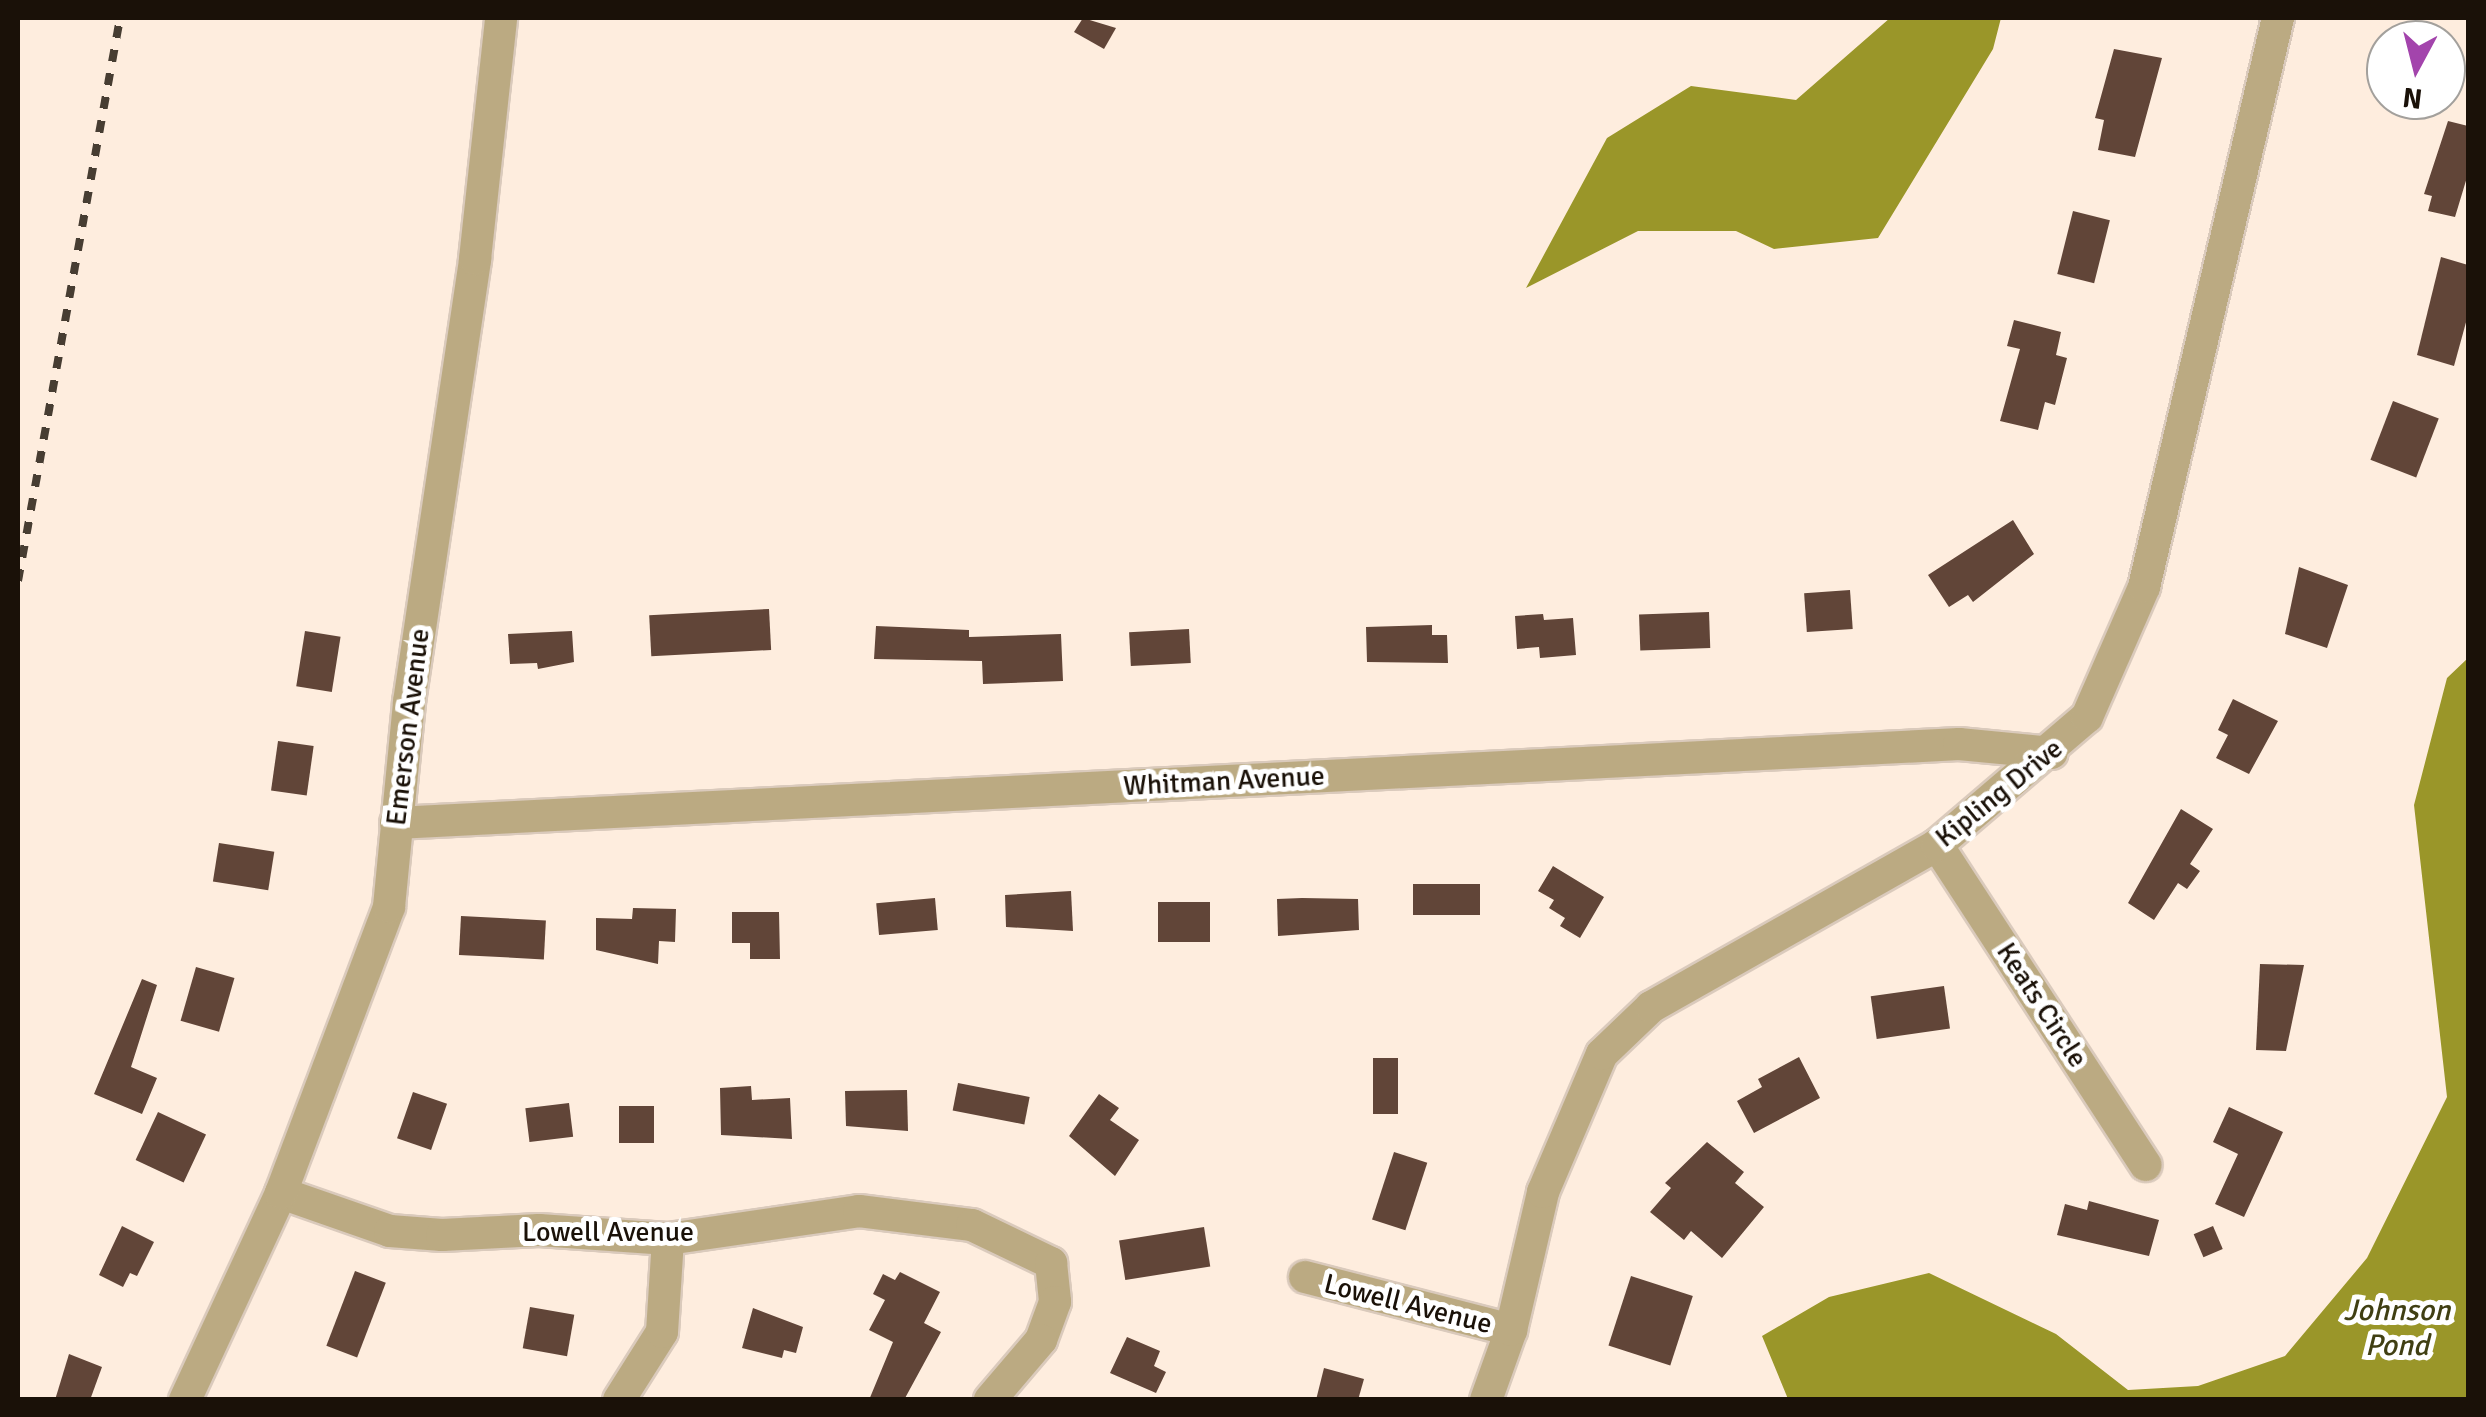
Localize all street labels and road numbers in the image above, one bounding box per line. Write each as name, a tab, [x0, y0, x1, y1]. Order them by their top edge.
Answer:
street label: Emerson Avenue	[379, 627, 437, 827]
street label: Kipling Drive	[1929, 732, 2069, 854]
street label: Whitman Avenue	[1122, 759, 1326, 803]
street label: Keats Circle	[1989, 936, 2095, 1074]
street label: Lowell Avenue	[522, 1215, 694, 1249]
street label: Lowell Avenue	[1321, 1267, 1495, 1341]

